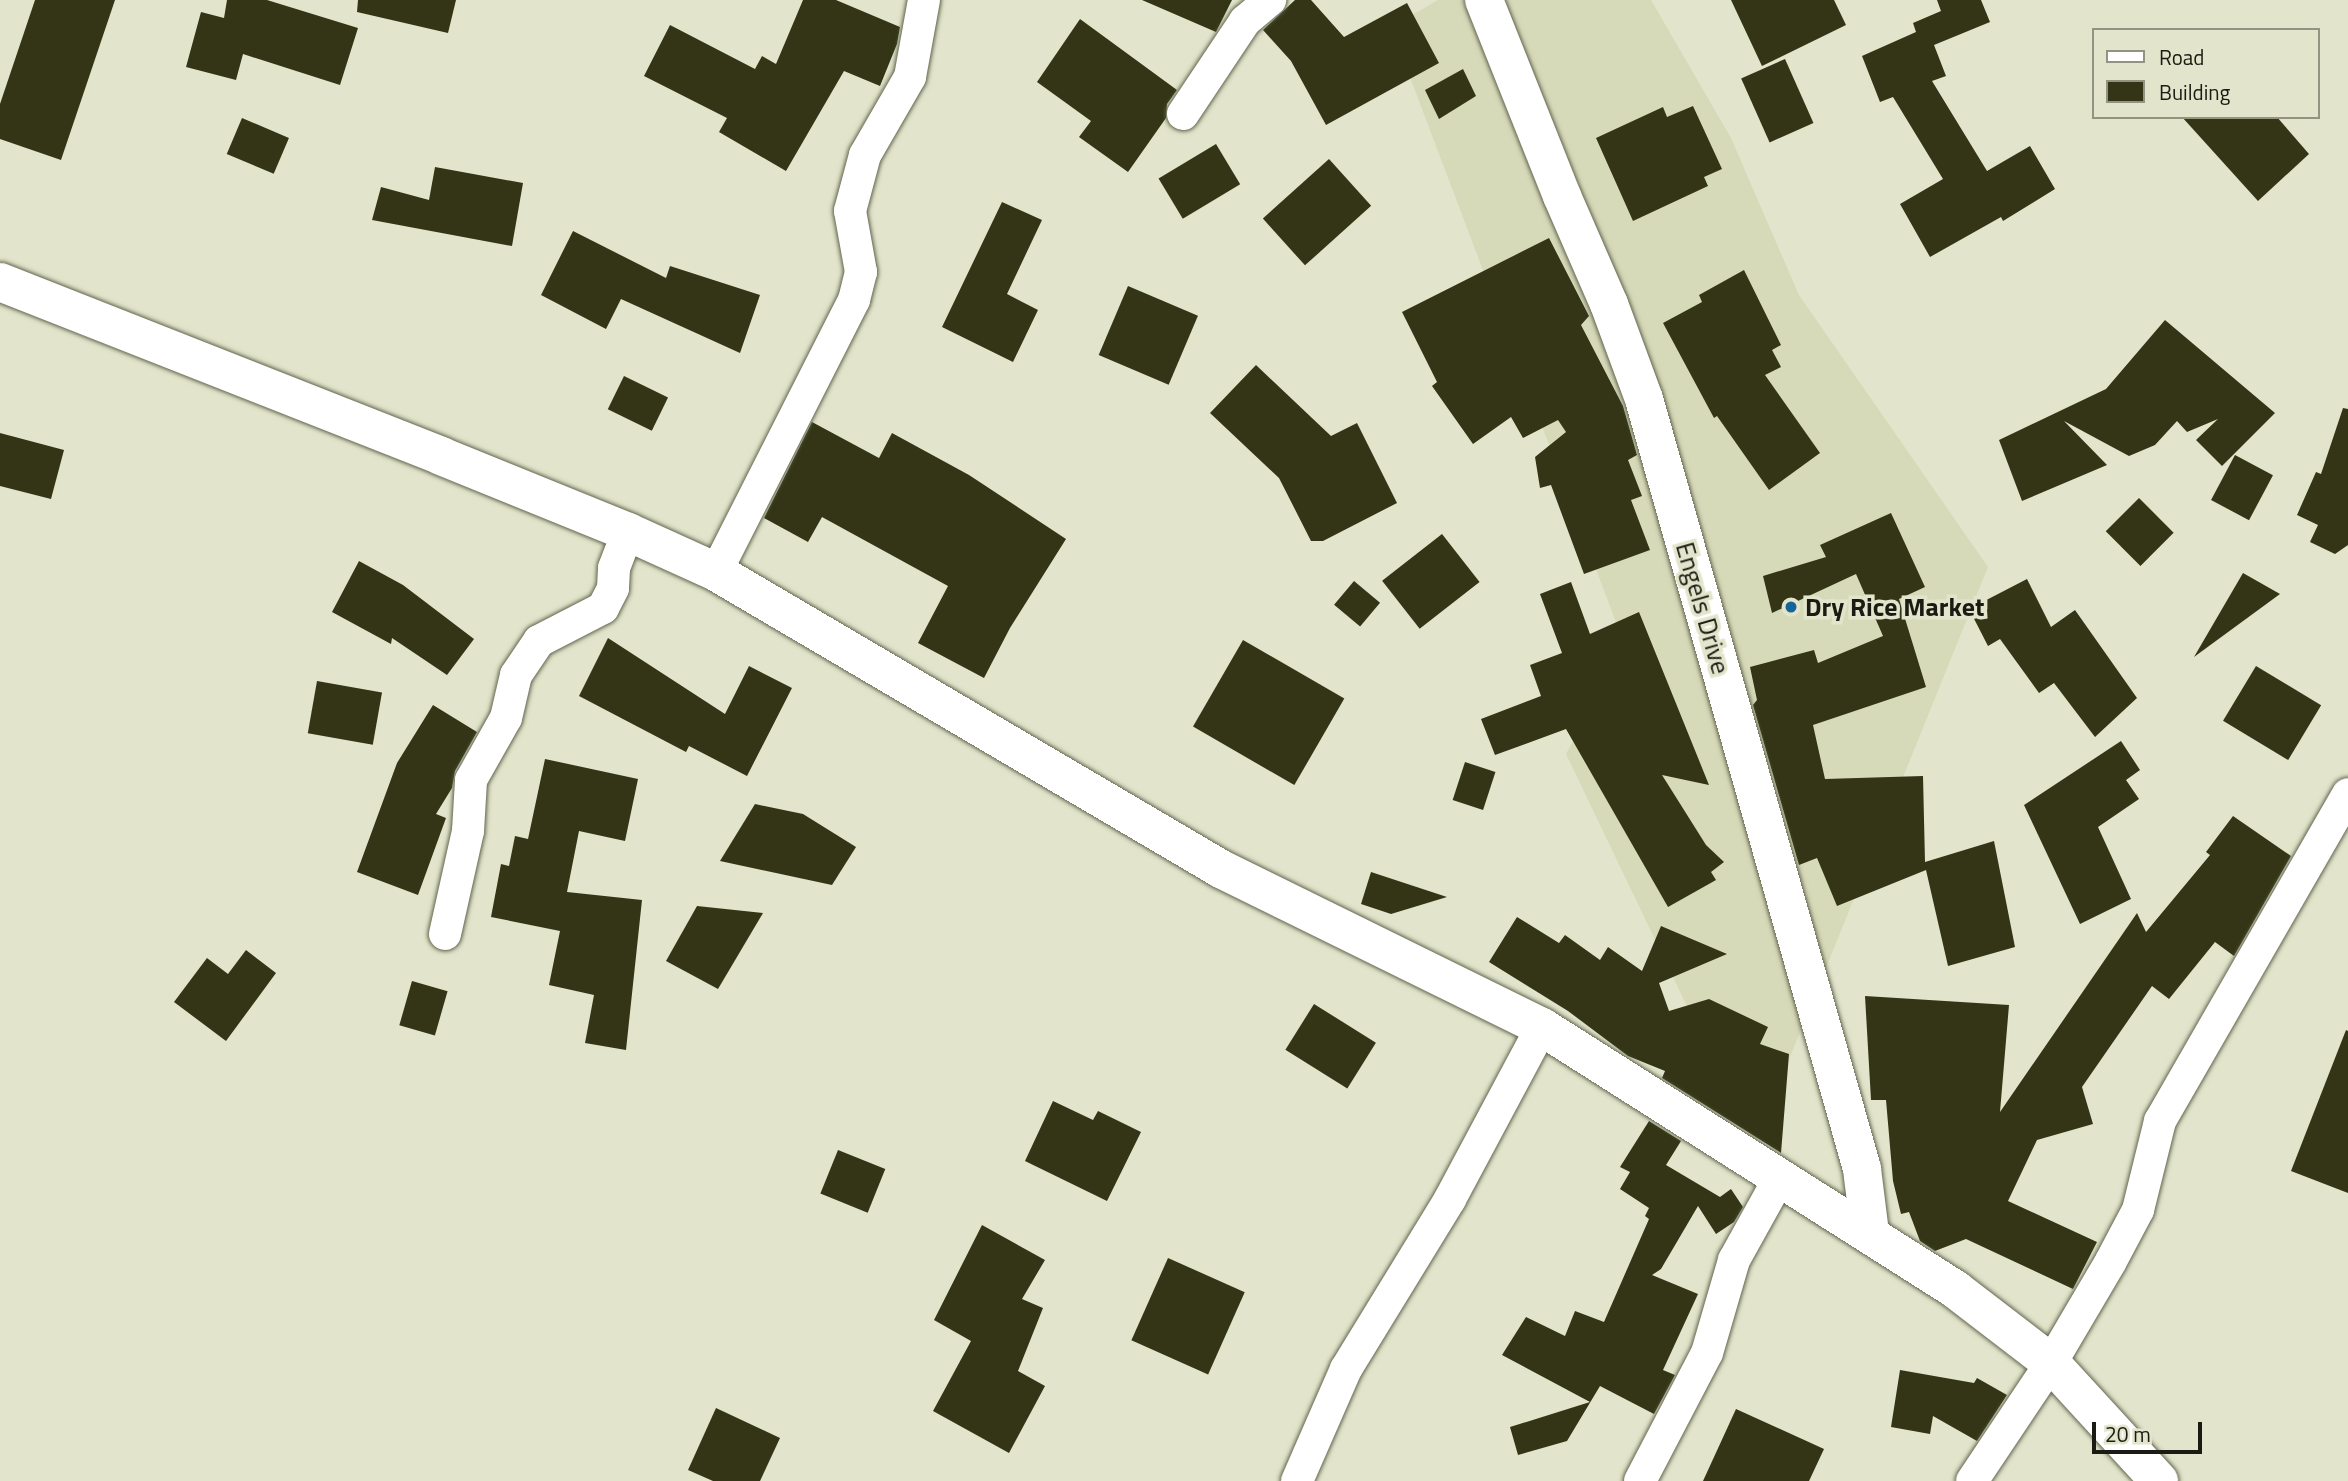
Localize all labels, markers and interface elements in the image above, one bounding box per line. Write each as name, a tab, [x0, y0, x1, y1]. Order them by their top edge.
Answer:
legend	[2092, 28, 2320, 119]
text: Road	[2159, 41, 2204, 73]
text: Building	[2159, 76, 2230, 108]
street label: Engels Drive	[1669, 539, 1737, 677]
place label: Dry Rice Market	[1805, 591, 1984, 623]
marker: Dry Rice Market	[1783, 599, 1799, 615]
scale bar	[2096, 1408, 2206, 1452]
text: 20 m	[2105, 1418, 2151, 1450]

